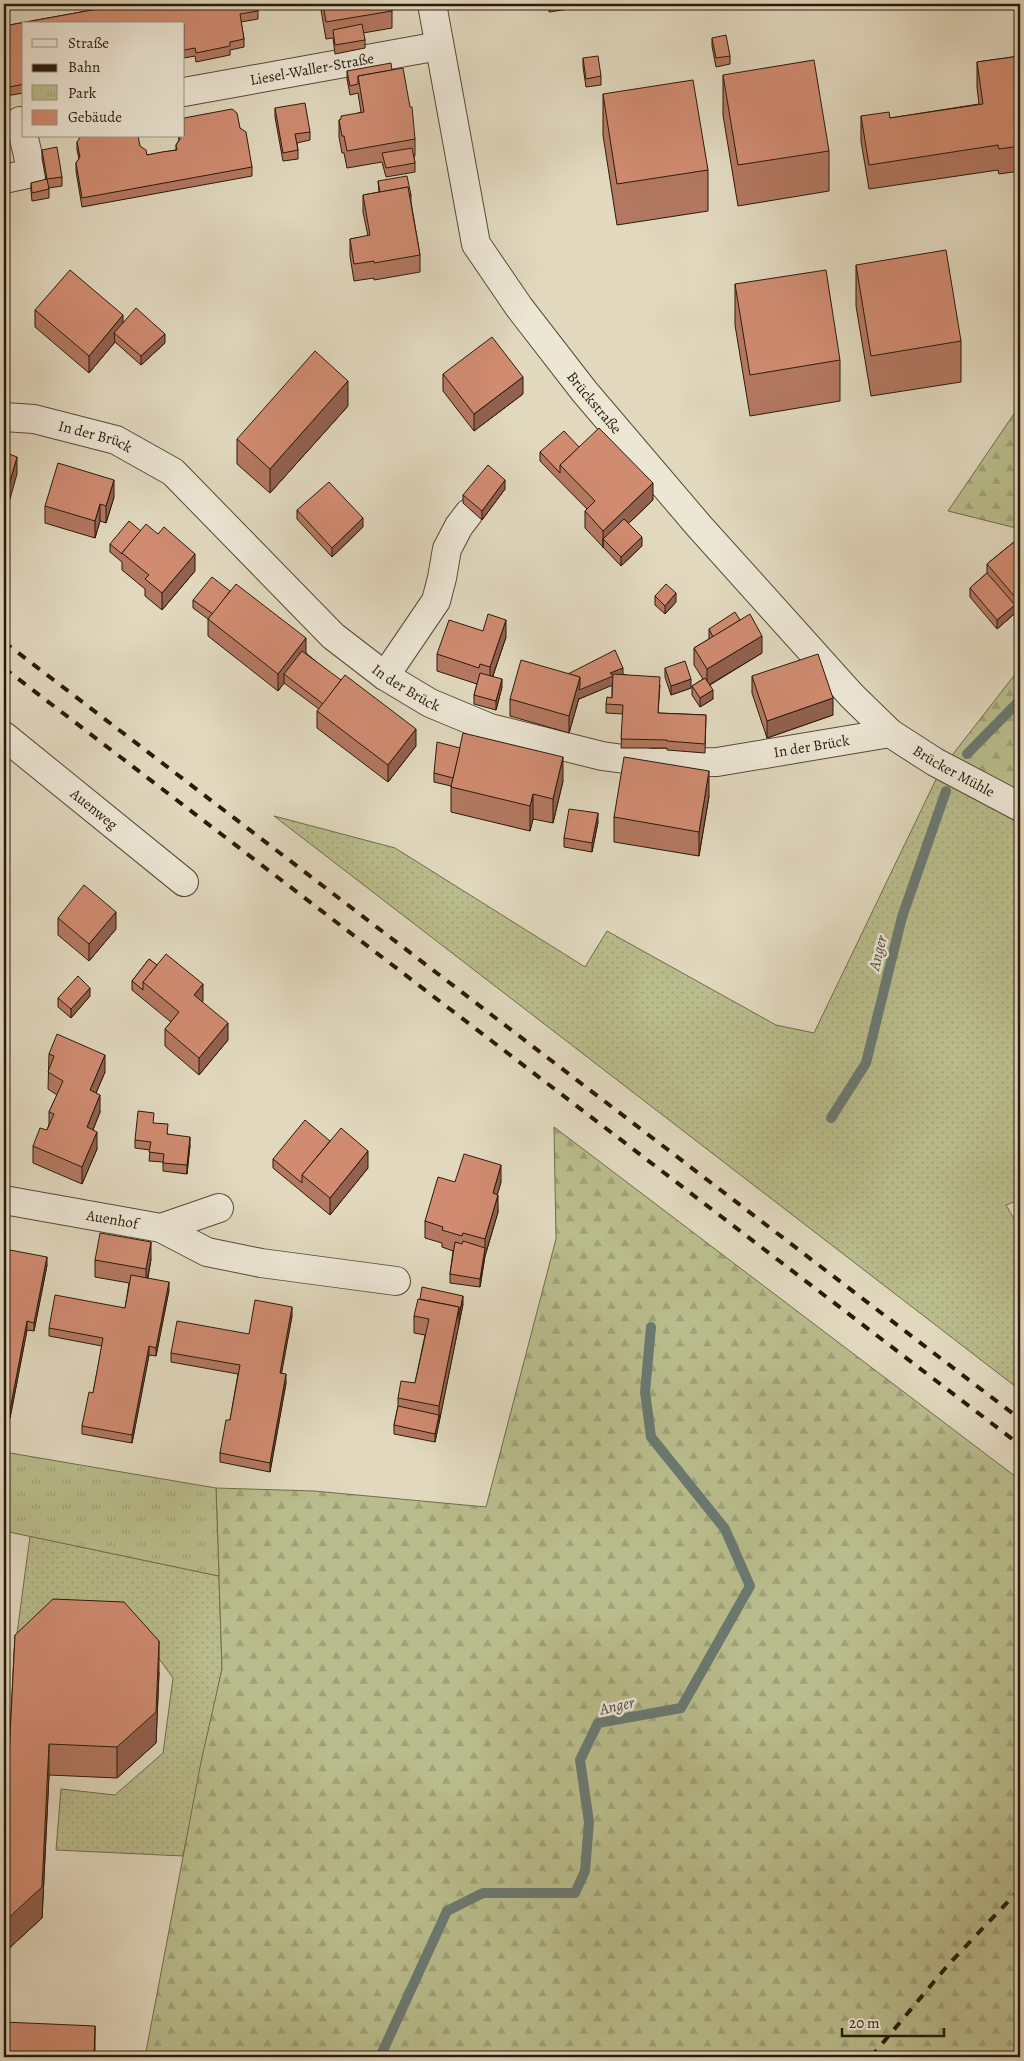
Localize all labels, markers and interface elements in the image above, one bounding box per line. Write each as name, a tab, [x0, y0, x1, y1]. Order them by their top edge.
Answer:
legend	[22, 22, 185, 138]
text: Straße	[68, 33, 109, 53]
street label: Liesel-Waller-Straße	[248, 48, 376, 90]
text: Bahn	[68, 57, 100, 77]
text: Park	[68, 83, 97, 103]
text: Gebäude	[68, 107, 122, 127]
street label: Brückstraße	[562, 367, 626, 438]
street label: In der Brück	[56, 416, 137, 458]
street label: In der Brück	[368, 659, 444, 716]
street label: In der Brück	[772, 730, 851, 762]
street label: Brücker Mühle	[909, 740, 998, 802]
street label: Auenweg	[65, 783, 122, 835]
water label: Anger	[863, 933, 893, 974]
street label: Auenhof	[84, 1205, 142, 1234]
water label: Anger	[597, 1691, 637, 1721]
scale bar	[842, 2006, 944, 2038]
text: 20 m	[849, 2013, 880, 2033]

